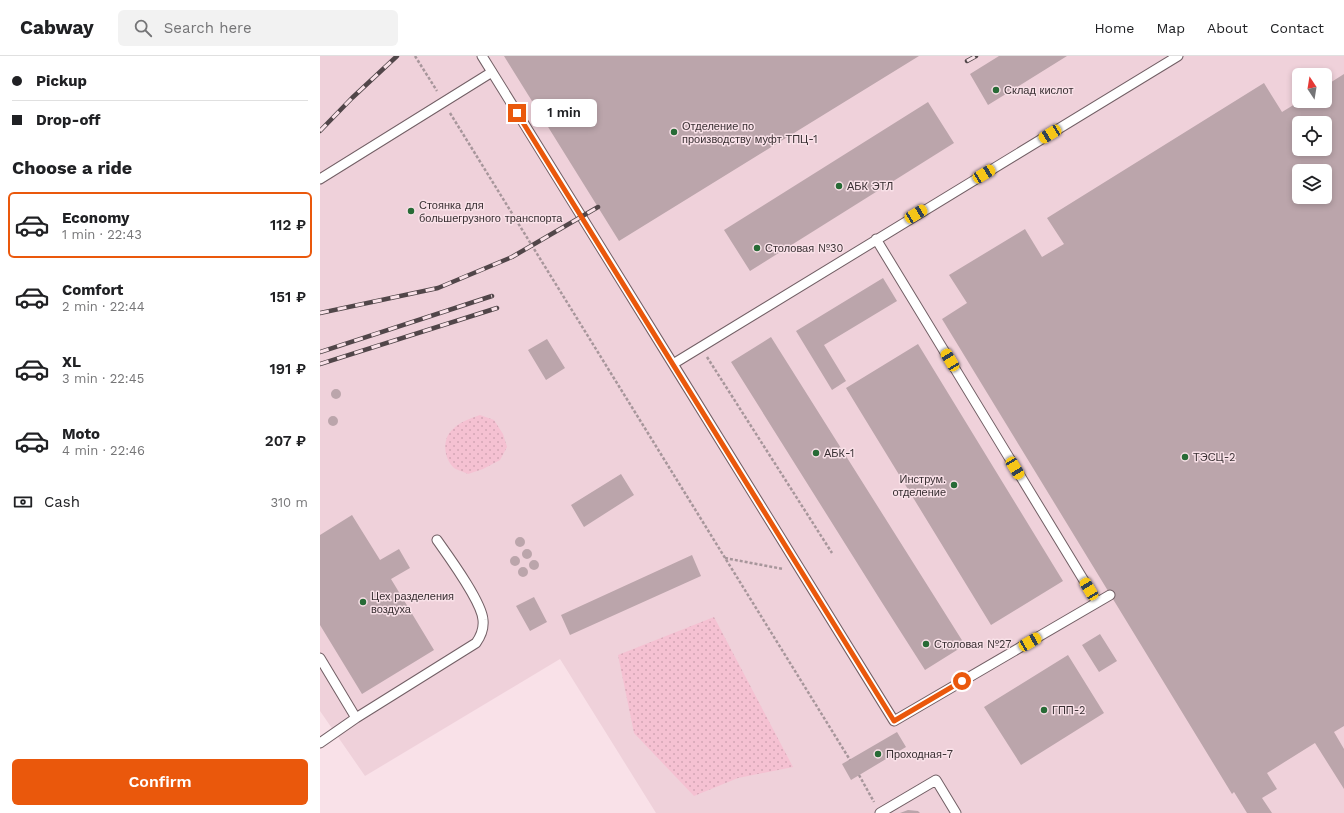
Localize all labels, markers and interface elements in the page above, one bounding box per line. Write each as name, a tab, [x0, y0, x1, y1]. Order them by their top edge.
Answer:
search box	[118, 10, 398, 46]
text: Cabway	[20, 16, 94, 39]
icon: search	[132, 17, 154, 39]
text: Search here	[164, 19, 252, 37]
text: Home	[1094, 20, 1134, 36]
text: Map	[1156, 20, 1185, 36]
text: About	[1207, 20, 1248, 36]
text: Contact	[1270, 20, 1324, 36]
north arrow	[1292, 68, 1332, 108]
map controls	[1292, 68, 1332, 204]
text: Pickup	[36, 72, 87, 90]
place label: Склад кислот	[1004, 84, 1074, 97]
marker: Склад кислот	[991, 85, 1001, 95]
callout: 1 min	[531, 99, 597, 127]
route end	[508, 104, 526, 122]
text: 1 min	[547, 105, 581, 120]
text: Drop-off	[36, 111, 101, 129]
button: locate	[1292, 116, 1332, 156]
place label: Отделение по производству муфт ТПЦ-1	[682, 120, 818, 146]
car	[1037, 123, 1063, 145]
marker: Отделение по производству муфт ТПЦ-1	[669, 127, 679, 137]
text: Choose a ride	[12, 157, 132, 178]
car	[971, 163, 997, 185]
button: layers	[1292, 164, 1332, 204]
place label: АБК ЭТЛ	[847, 180, 893, 193]
marker: АБК ЭТЛ	[834, 181, 844, 191]
place label: Стоянка для большегрузного транспорта	[419, 199, 563, 225]
car	[903, 203, 929, 225]
marker: Стоянка для большегрузного транспорта	[406, 206, 416, 216]
icon: car	[14, 207, 50, 243]
text: Economy	[62, 209, 129, 227]
text: 112 ₽	[270, 216, 306, 234]
text: 1 min · 22:43	[62, 227, 142, 242]
place label: Столовая №30	[765, 242, 843, 255]
marker: Столовая №30	[752, 243, 762, 253]
icon: car	[14, 279, 50, 315]
text: Comfort	[62, 281, 123, 299]
text: 151 ₽	[270, 288, 306, 306]
text: 2 min · 22:44	[62, 299, 145, 314]
car	[939, 347, 961, 373]
icon: car	[14, 351, 50, 387]
text: XL	[62, 353, 81, 371]
text: 191 ₽	[270, 360, 306, 378]
text: 3 min · 22:45	[62, 371, 144, 386]
icon: car	[14, 423, 50, 459]
text: Moto	[62, 425, 100, 443]
text: 207 ₽	[265, 432, 306, 450]
text: 4 min · 22:46	[62, 443, 145, 458]
place label: АБК-1	[824, 447, 854, 460]
marker: АБК-1	[811, 448, 821, 458]
place label: ТЭСЦ-2	[1193, 451, 1235, 464]
marker: ТЭСЦ-2	[1180, 452, 1190, 462]
car	[1004, 455, 1026, 481]
place label: Инструм. отделение	[892, 473, 946, 499]
marker: Инструм. отделение	[949, 480, 959, 490]
icon: cash	[12, 491, 34, 513]
text: Cash	[44, 493, 80, 511]
text: 310 m	[270, 495, 308, 510]
car	[1078, 576, 1100, 602]
place label: Цех разделения воздуха	[371, 590, 454, 616]
marker: Цех разделения воздуха	[358, 597, 368, 607]
car	[1017, 631, 1043, 653]
place label: Столовая №27	[934, 638, 1011, 651]
marker: Столовая №27	[921, 639, 931, 649]
route start	[953, 672, 971, 690]
place label: ГПП-2	[1052, 704, 1085, 717]
marker: ГПП-2	[1039, 705, 1049, 715]
place label: Проходная-7	[886, 748, 953, 761]
marker: Проходная-7	[873, 749, 883, 759]
button: Confirm	[12, 759, 308, 805]

